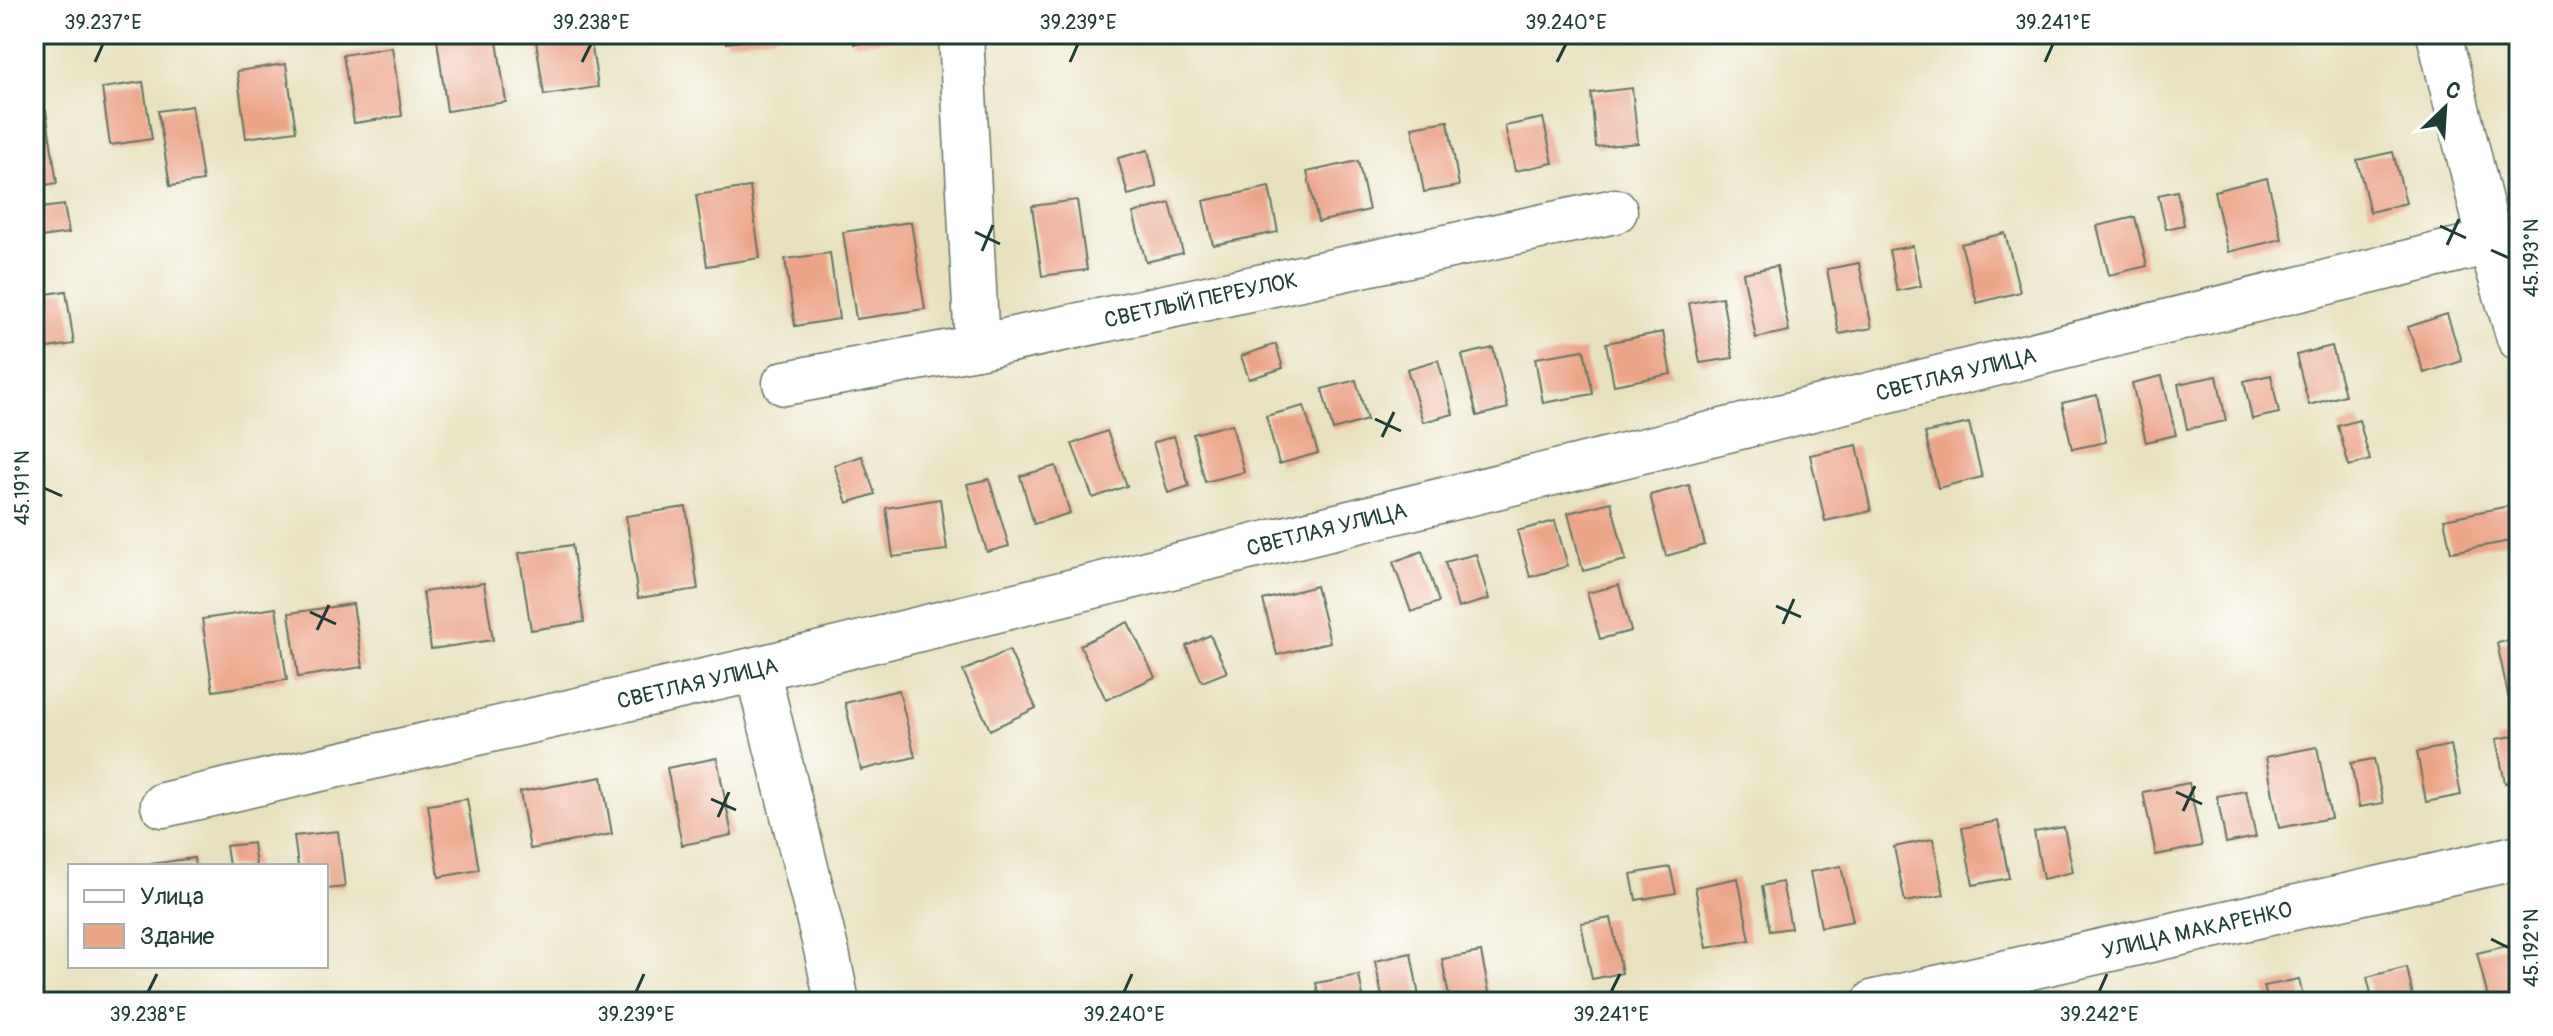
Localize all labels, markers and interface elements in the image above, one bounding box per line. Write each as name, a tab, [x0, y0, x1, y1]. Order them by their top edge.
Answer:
text: 39.237°E	[64, 10, 142, 35]
text: 39.238°E	[553, 10, 629, 35]
text: 39.239°E	[1039, 10, 1117, 35]
text: 39.240°E	[1525, 10, 1607, 35]
text: 39.241°E	[2015, 10, 2091, 35]
north arrow	[2405, 68, 2485, 148]
text: С	[2441, 75, 2465, 107]
text: 45.193°N	[2519, 219, 2544, 297]
street label: СВЕТЛЫЙ ПЕРЕУЛОК	[1102, 266, 1300, 335]
street label: СВЕТЛАЯ УЛИЦА	[1873, 341, 2039, 408]
text: 45.191°N	[10, 450, 35, 526]
street label: СВЕТЛАЯ УЛИЦА	[1244, 496, 1410, 563]
street label: СВЕТЛАЯ УЛИЦА	[614, 651, 781, 716]
legend	[68, 864, 328, 968]
text: Улица	[140, 882, 204, 911]
street label: УЛИЦА МАКАРЕНКО	[2099, 895, 2295, 965]
text: 45.192°N	[2519, 909, 2544, 987]
text: Здание	[140, 922, 215, 951]
text: 39.238°E	[110, 1002, 186, 1027]
text: 39.239°E	[597, 1002, 675, 1027]
text: 39.240°E	[1083, 1002, 1165, 1027]
text: 39.241°E	[1573, 1002, 1649, 1027]
text: 39.242°E	[2060, 1002, 2138, 1027]

